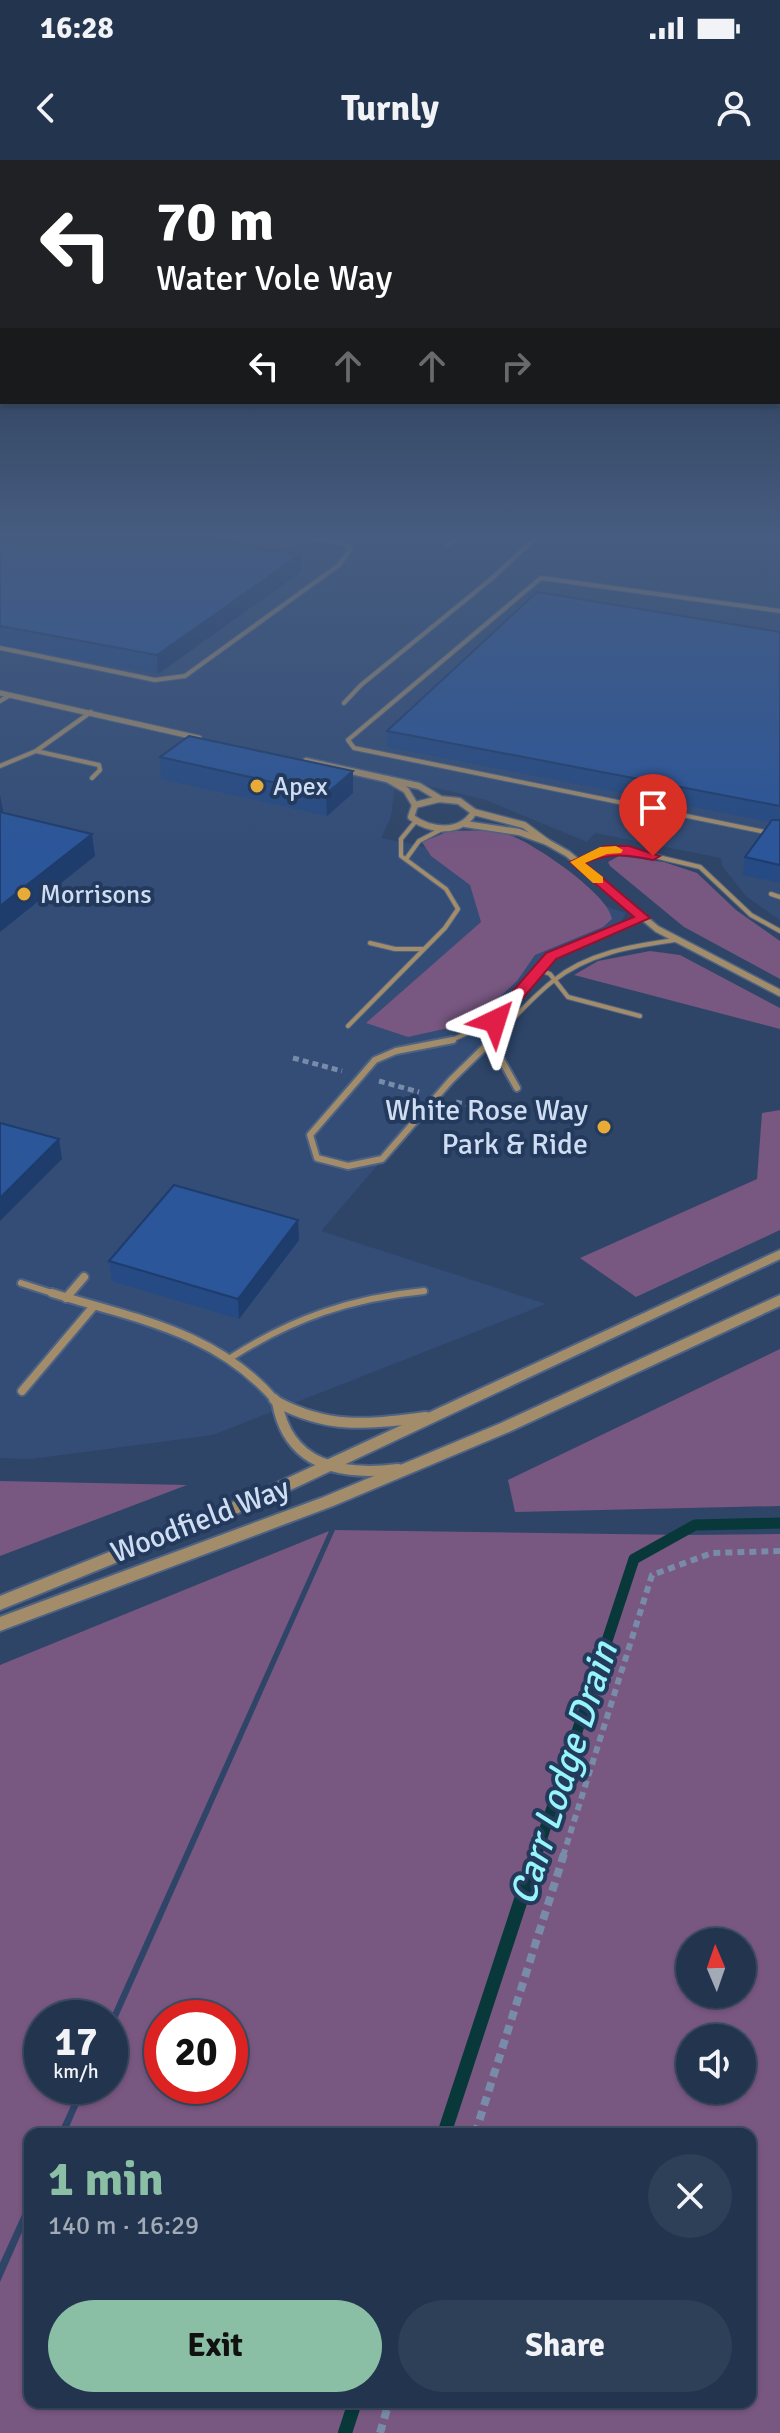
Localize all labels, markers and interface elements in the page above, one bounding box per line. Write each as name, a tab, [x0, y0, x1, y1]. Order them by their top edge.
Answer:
text: 16:28	[40, 10, 114, 47]
icon: back	[24, 86, 68, 130]
text: Turnly	[341, 86, 439, 131]
icon: person	[712, 86, 756, 130]
text: 70 m	[156, 187, 274, 256]
icon: left	[24, 192, 128, 296]
text: Water Vole Way	[156, 256, 392, 301]
icon: left	[242, 344, 286, 388]
icon: ahead	[326, 344, 370, 388]
icon: ahead	[410, 344, 454, 388]
icon: right	[494, 344, 538, 388]
place label: Apex	[273, 771, 328, 803]
pin	[619, 774, 687, 856]
marker: Apex	[248, 777, 266, 795]
icon: arrive	[631, 786, 675, 830]
place label: Morrisons	[40, 879, 152, 911]
marker: Morrisons	[15, 885, 33, 903]
position arrow	[453, 979, 537, 1063]
place label: White Rose Way Park & Ride	[385, 1092, 588, 1163]
marker: White Rose Way Park & Ride	[595, 1118, 613, 1136]
street label: Woodfield Way	[106, 1469, 295, 1571]
water label: Carr Lodge Drain	[499, 1635, 628, 1910]
north arrow	[676, 1928, 756, 2008]
map controls	[676, 1928, 756, 2104]
speed limit sign: 20	[144, 2000, 248, 2104]
text: 17	[54, 2017, 98, 2067]
button: sound	[676, 2024, 756, 2104]
text: km/h	[53, 2059, 99, 2084]
text: 1 min	[48, 2150, 164, 2209]
button: close	[648, 2154, 732, 2238]
text: 140 m · 16:29	[48, 2210, 199, 2242]
button: Exit	[48, 2300, 382, 2392]
button: Share	[398, 2300, 732, 2392]

